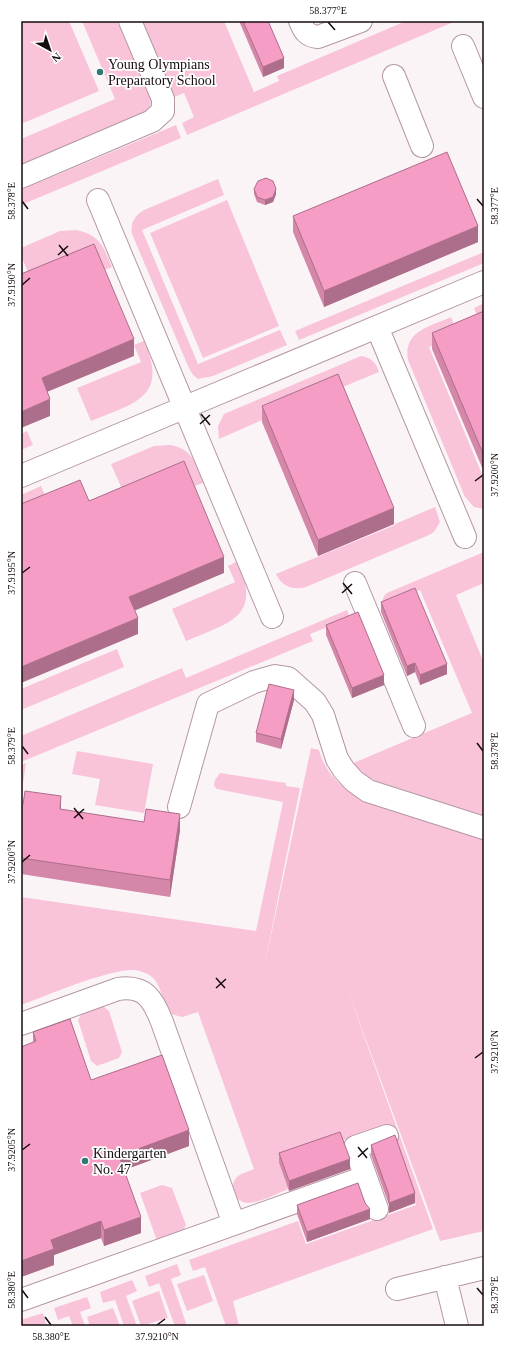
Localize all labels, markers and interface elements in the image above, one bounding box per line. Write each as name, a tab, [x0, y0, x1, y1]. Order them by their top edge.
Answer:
text: 58.377°E	[309, 5, 347, 16]
north arrow	[30, 30, 70, 70]
text: N	[49, 51, 63, 65]
place label: Young Olympians Preparatory School	[108, 57, 216, 88]
marker: Young Olympians Preparatory School	[95, 67, 105, 77]
text: 58.378°E	[6, 182, 17, 220]
text: 58.377°E	[489, 187, 500, 225]
text: 37.9190°N	[6, 263, 17, 307]
text: 37.9200°N	[489, 453, 500, 497]
text: 37.9195°N	[6, 551, 17, 595]
text: 58.379°E	[6, 727, 17, 765]
text: 58.378°E	[489, 732, 500, 770]
text: 37.9200°N	[6, 840, 17, 884]
text: 37.9210°N	[489, 1030, 500, 1074]
text: 37.9205°N	[6, 1128, 17, 1172]
place label: Kindergarten No. 47	[93, 1146, 167, 1177]
marker: Kindergarten No. 47	[80, 1156, 90, 1166]
text: 58.380°E	[6, 1271, 17, 1309]
text: 58.379°E	[489, 1276, 500, 1314]
text: 58.380°E	[32, 1331, 70, 1342]
text: 37.9210°N	[135, 1331, 179, 1342]

